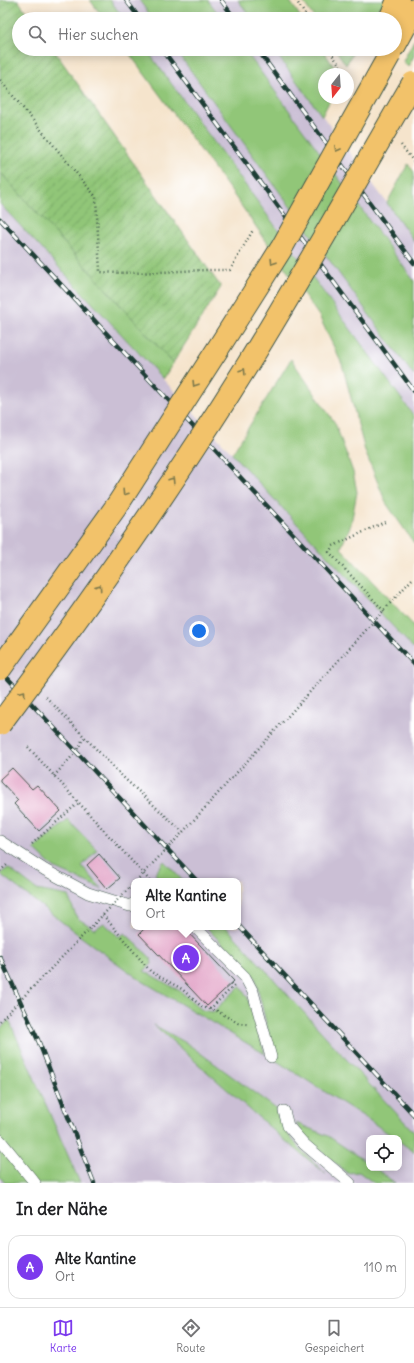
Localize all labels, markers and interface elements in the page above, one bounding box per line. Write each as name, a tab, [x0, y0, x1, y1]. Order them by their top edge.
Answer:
search box	[12, 12, 402, 56]
icon: search	[26, 23, 48, 45]
text: Hier suchen	[58, 25, 138, 44]
north arrow	[318, 68, 354, 104]
one-way arrow	[334, 145, 342, 152]
one-way arrow	[270, 258, 277, 265]
one-way arrow	[239, 368, 246, 375]
one-way arrow	[193, 380, 200, 387]
one-way arrow	[167, 477, 174, 484]
one-way arrow	[122, 489, 130, 496]
one-way arrow	[94, 585, 101, 592]
your location	[189, 621, 209, 641]
one-way arrow	[19, 690, 26, 697]
popup	[131, 878, 241, 930]
text: Alte Kantine	[145, 886, 227, 905]
text: Ort	[145, 905, 165, 922]
pin: A	[173, 943, 199, 973]
map controls	[366, 1135, 402, 1171]
button: locate	[366, 1135, 402, 1171]
text: In der Nähe	[16, 1198, 108, 1220]
text: Alte Kantine	[55, 1249, 136, 1268]
text: A	[26, 1259, 34, 1276]
text: 110 m	[364, 1259, 397, 1276]
text: Ort	[55, 1268, 75, 1285]
tab: Karte	[50, 1317, 77, 1355]
tab: Route	[176, 1317, 205, 1355]
tab: Gespeichert	[305, 1317, 364, 1355]

